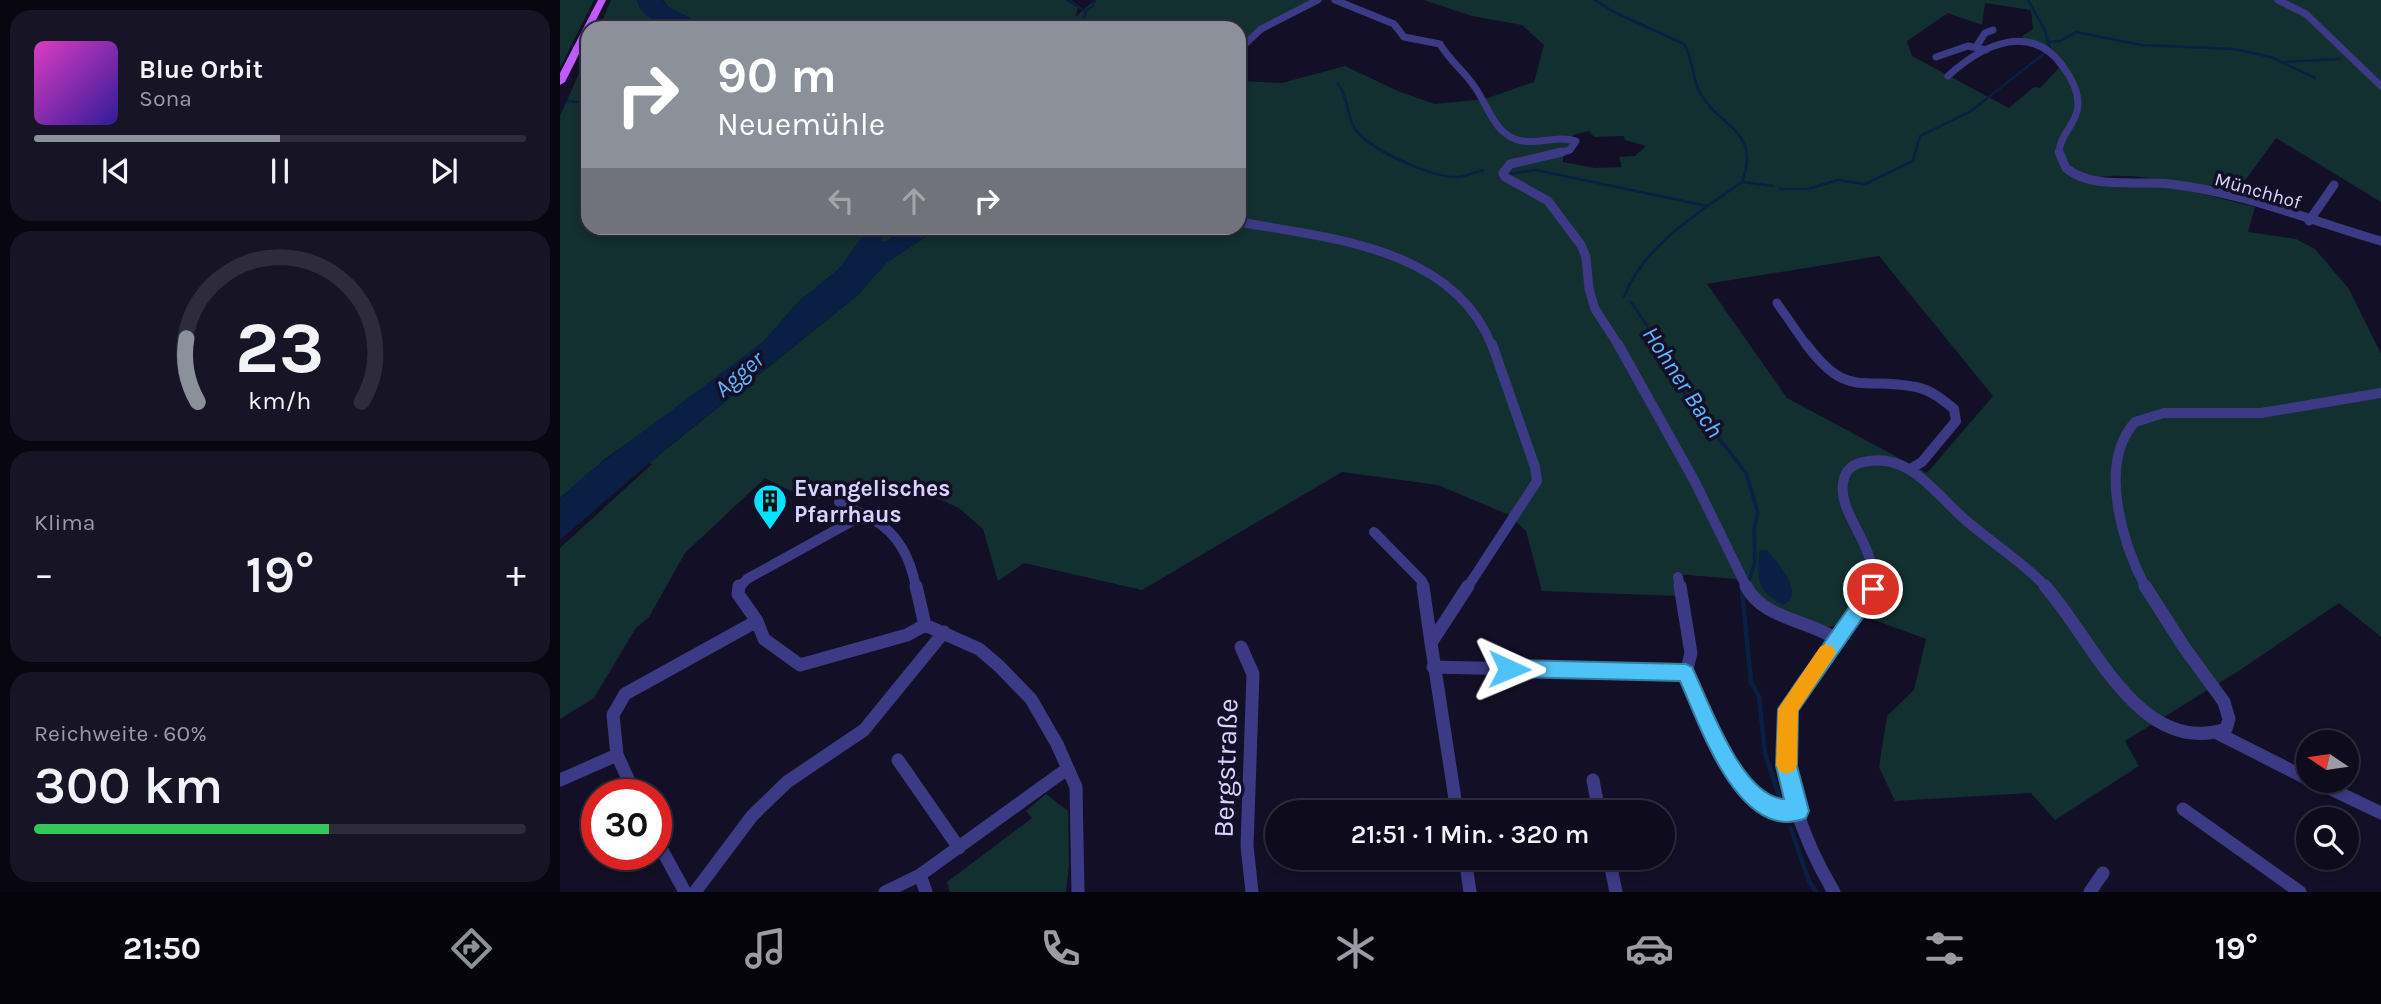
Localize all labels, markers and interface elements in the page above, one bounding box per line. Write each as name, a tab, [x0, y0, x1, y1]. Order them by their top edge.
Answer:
text: 90 m	[717, 47, 837, 104]
icon: right	[602, 49, 693, 140]
text: Blue Orbit	[139, 54, 263, 85]
text: Sona	[139, 85, 192, 112]
text: Neuemühle	[717, 106, 885, 143]
icon: previous	[97, 152, 135, 190]
icon: pause	[261, 152, 299, 190]
icon: next	[425, 152, 463, 190]
street label: Münchhof	[2212, 168, 2304, 214]
icon: left	[822, 182, 860, 220]
icon: ahead	[895, 182, 933, 220]
icon: right	[968, 182, 1006, 220]
text: 23	[235, 305, 325, 390]
water label: Hohner Bach	[1637, 321, 1729, 443]
water label: Agger	[708, 345, 770, 403]
text: km/h	[248, 386, 312, 415]
place label: Evangelisches Pfarrhaus	[794, 475, 950, 528]
building icon: Evangelisches Pfarrhaus	[751, 482, 789, 531]
text: Klima	[34, 509, 95, 536]
text: 19°	[246, 544, 314, 605]
text: −	[34, 552, 54, 597]
text: +	[506, 552, 526, 597]
pin	[1843, 559, 1903, 619]
icon: arrive	[1854, 570, 1892, 608]
position arrow	[1472, 632, 1546, 706]
street label: Bergstraße	[1207, 698, 1244, 838]
text: Reichweite · 60%	[34, 720, 207, 747]
north arrow	[2296, 730, 2359, 793]
map controls	[2296, 730, 2359, 870]
text: 300 km	[34, 755, 223, 816]
speed limit sign: 30	[581, 779, 672, 870]
button: search	[2296, 807, 2359, 870]
text: 21:51 · 1 Min. · 320 m	[1351, 819, 1589, 850]
icon: directions	[447, 924, 496, 973]
icon: music	[741, 924, 790, 973]
icon: phone	[1036, 924, 1085, 973]
icon: climate	[1331, 924, 1380, 973]
icon: car	[1625, 924, 1674, 973]
icon: filters	[1920, 924, 1969, 973]
text: 21:50	[123, 930, 201, 967]
text: 19°	[2215, 930, 2258, 967]

